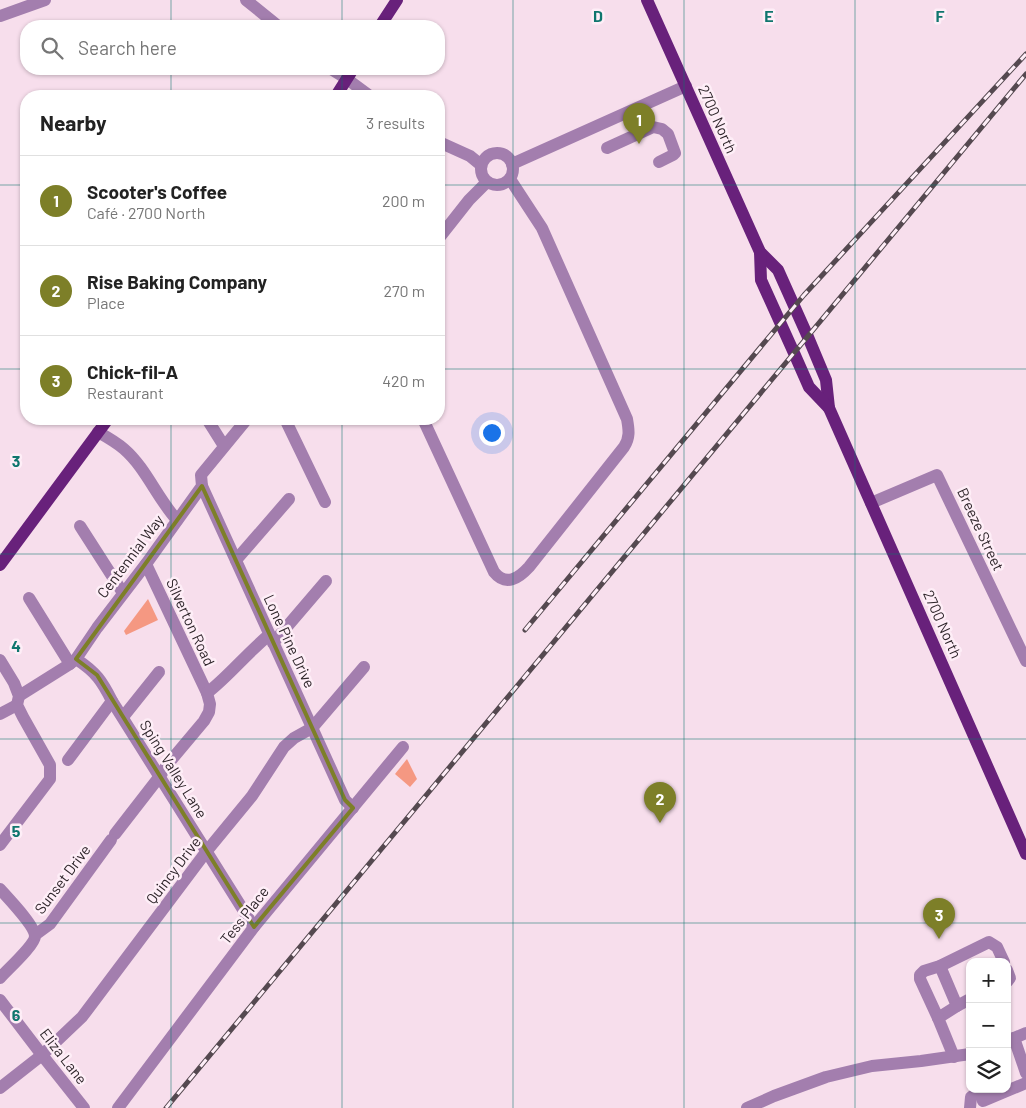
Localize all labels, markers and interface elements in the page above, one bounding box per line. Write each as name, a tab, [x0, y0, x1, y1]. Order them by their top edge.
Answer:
text: D	[593, 6, 603, 25]
text: E	[764, 6, 774, 25]
text: F	[936, 6, 945, 25]
search box	[20, 20, 445, 75]
icon: search	[38, 34, 66, 62]
text: Search here	[78, 36, 177, 59]
street label: 2700 North	[695, 82, 741, 156]
pin: 1	[623, 103, 655, 144]
text: Nearby	[40, 110, 106, 135]
text: 3 results	[366, 113, 425, 132]
text: Scooter's Coffee	[87, 180, 227, 203]
text: 1	[53, 191, 59, 210]
text: 200 m	[382, 191, 425, 210]
text: Café · 2700 North	[87, 203, 205, 222]
text: Rise Baking Company	[87, 270, 267, 293]
text: 2	[52, 281, 60, 300]
text: 270 m	[383, 281, 425, 300]
text: Place	[87, 293, 125, 312]
text: Chick-fil-A	[87, 360, 178, 383]
text: 3	[52, 371, 60, 390]
text: 420 m	[382, 371, 425, 390]
text: Restaurant	[87, 383, 164, 402]
your location	[479, 420, 505, 446]
text: 3	[12, 451, 20, 470]
street label: Breeze Street	[954, 485, 1008, 573]
street label: Centennial Way	[93, 511, 167, 601]
street label: Silverton Road	[163, 575, 219, 669]
street label: 2700 North	[920, 587, 966, 661]
street label: Lone Pine Drive	[261, 592, 319, 690]
text: 4	[11, 636, 21, 655]
street label: Sping Valley Lane	[137, 717, 211, 821]
pin: 2	[644, 782, 676, 823]
text: 5	[12, 821, 21, 840]
street label: Quincy Drive	[142, 833, 204, 907]
street label: Sunset Drive	[30, 841, 94, 917]
street label: Tess Place	[216, 883, 272, 947]
pin: 3	[923, 898, 955, 939]
map controls	[966, 958, 1011, 1093]
button: +	[966, 958, 1011, 1003]
button: −	[966, 1003, 1011, 1048]
text: 6	[12, 1005, 21, 1024]
street label: Eliza Lane	[37, 1025, 91, 1087]
button: layers	[966, 1048, 1011, 1093]

